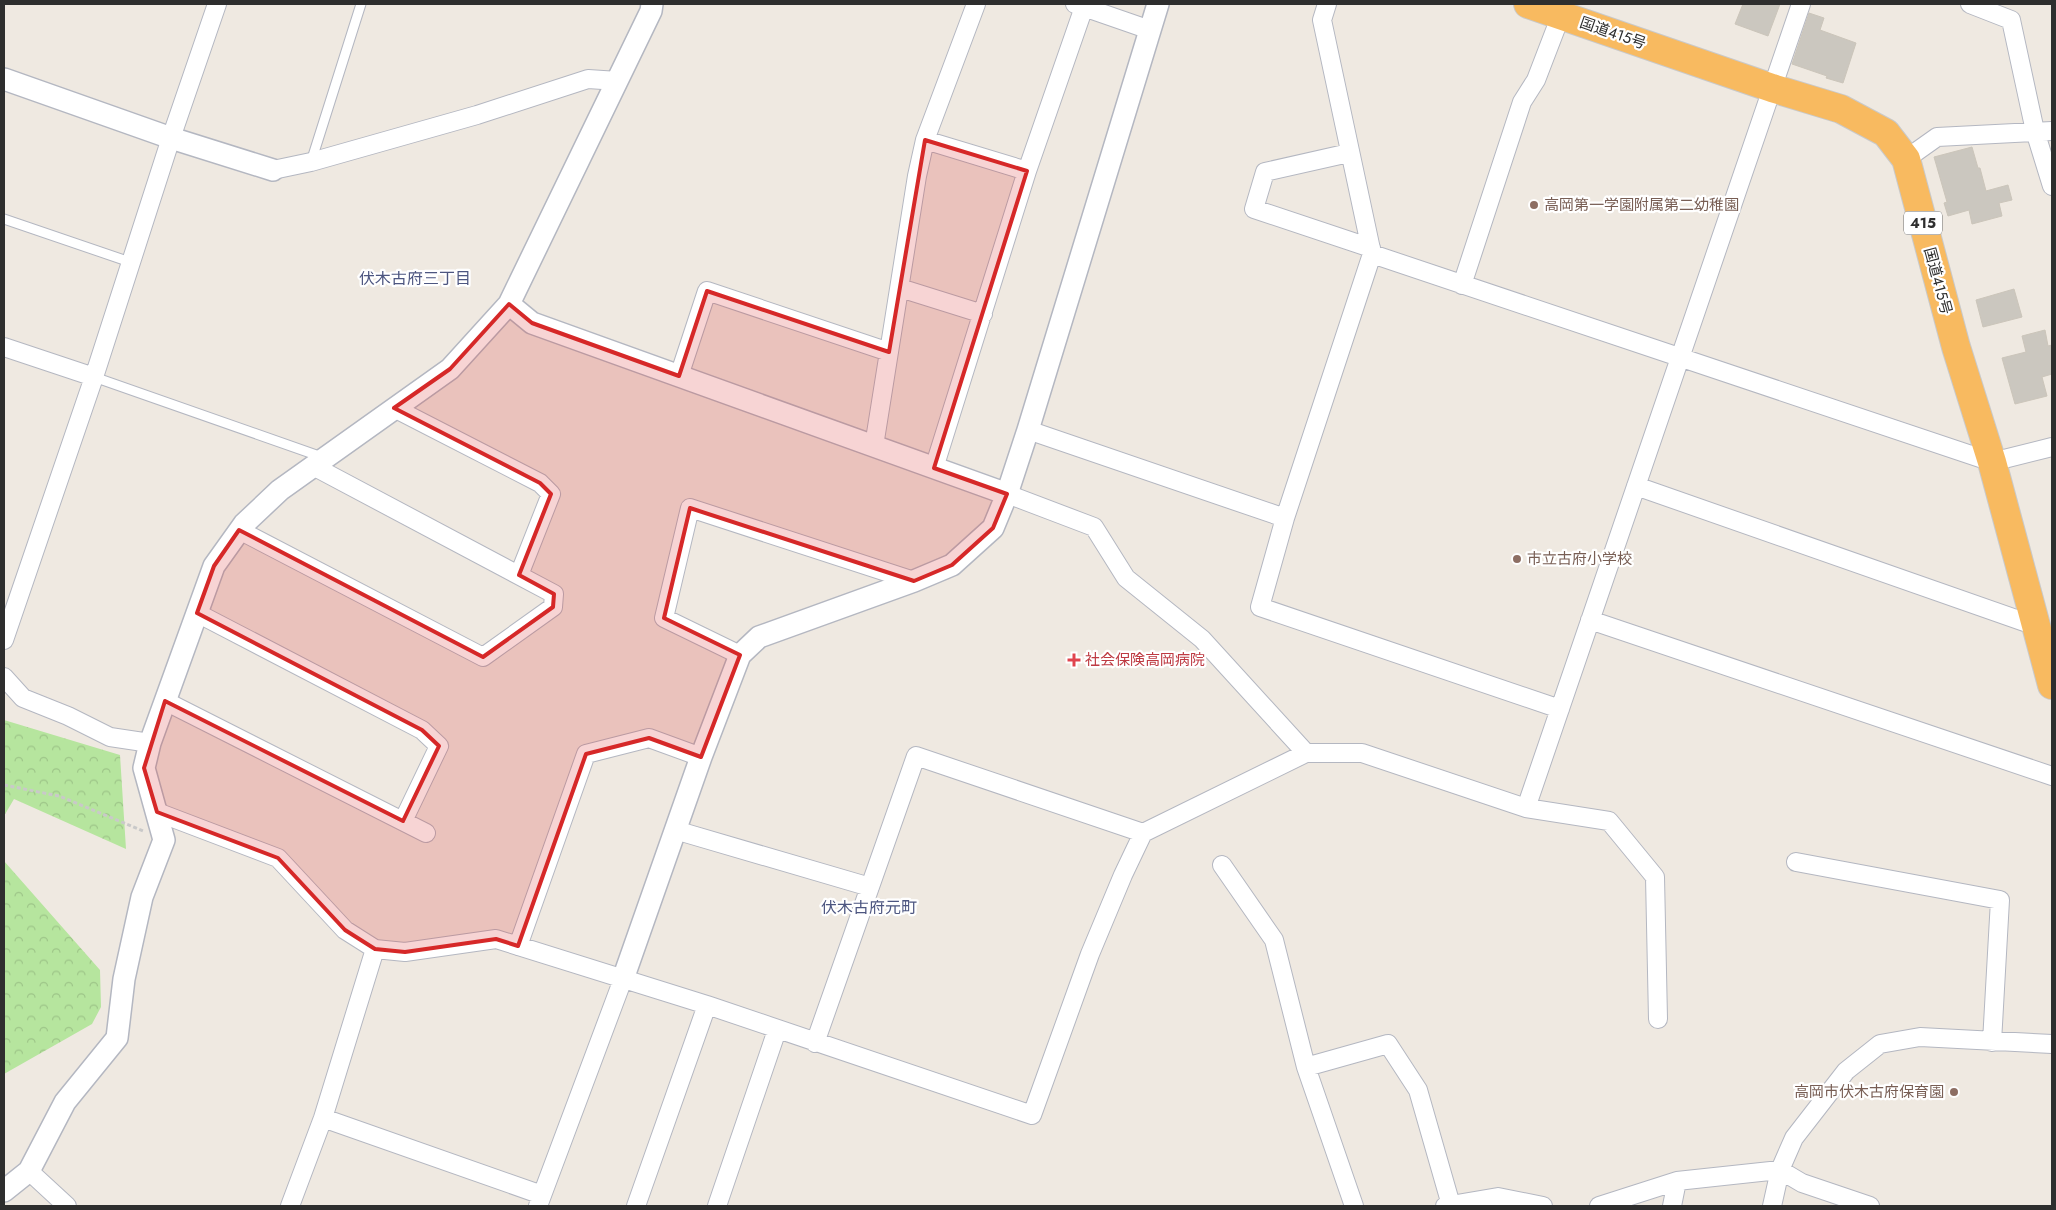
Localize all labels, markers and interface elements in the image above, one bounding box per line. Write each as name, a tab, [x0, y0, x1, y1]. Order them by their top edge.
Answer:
street label: 国道415号	[1577, 11, 1649, 55]
place label: 高岡第一学園附属第二幼稚園	[1544, 194, 1739, 216]
marker: 高岡第一学園附属第二幼稚園	[1528, 199, 1540, 211]
road number: 415	[1904, 212, 1942, 234]
street label: 国道415号	[1918, 245, 1958, 317]
district label: 伏木古府三丁目	[359, 267, 471, 290]
place label: 市立古府小学校	[1527, 548, 1632, 570]
marker: 市立古府小学校	[1511, 553, 1523, 565]
place label: 社会保険高岡病院	[1085, 649, 1205, 671]
marker: 社会保険高岡病院	[1067, 653, 1081, 667]
district label: 伏木古府元町	[821, 896, 917, 919]
place label: 高岡市伏木古府保育園	[1794, 1081, 1944, 1103]
marker: 高岡市伏木古府保育園	[1948, 1086, 1960, 1098]

